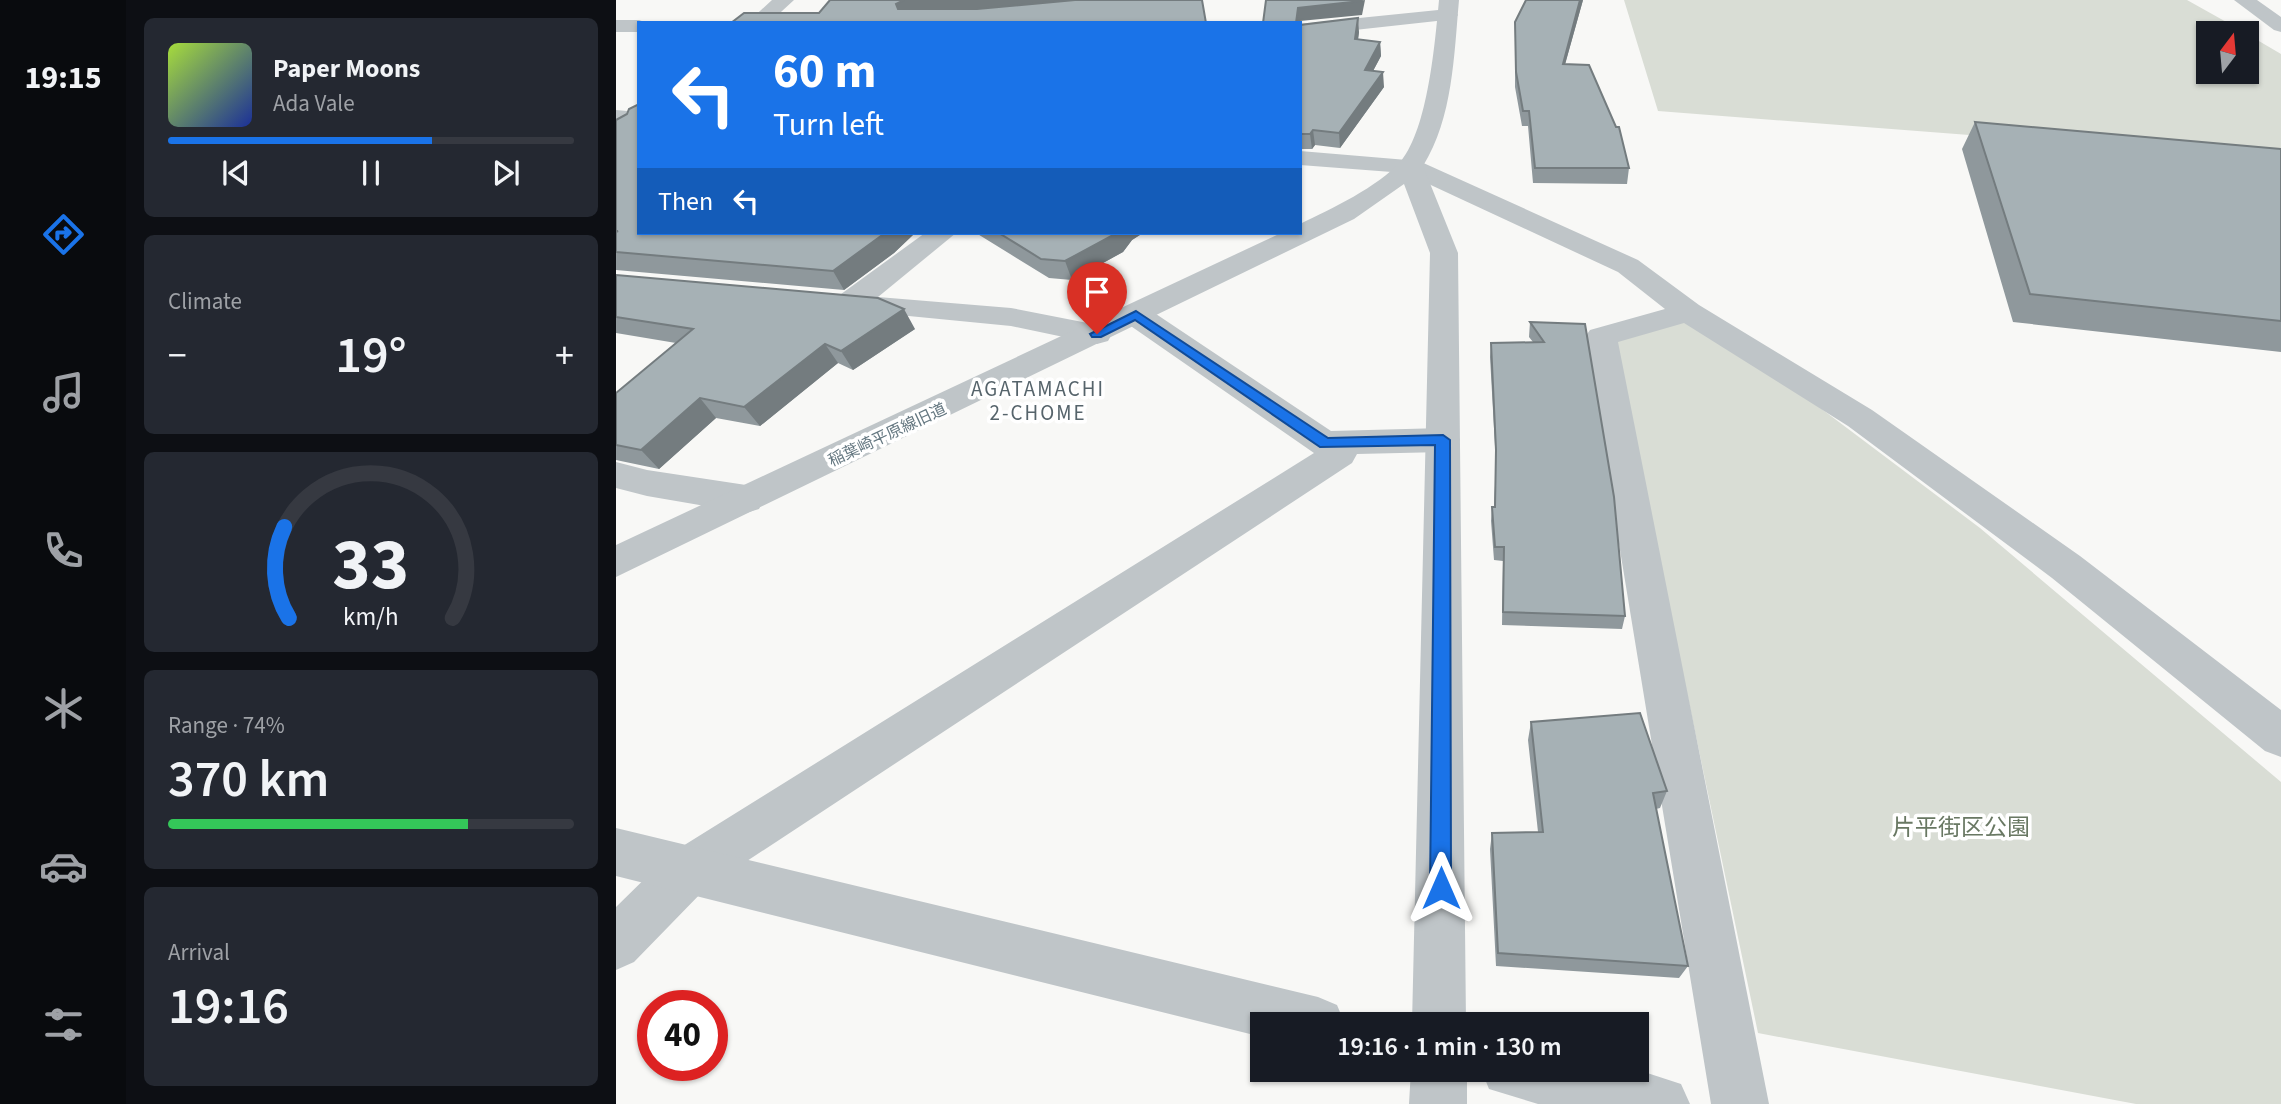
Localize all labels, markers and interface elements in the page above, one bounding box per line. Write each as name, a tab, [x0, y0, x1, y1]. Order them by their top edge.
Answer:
north arrow	[2196, 21, 2259, 84]
map controls	[2196, 21, 2259, 84]
text: 60 m	[773, 37, 877, 107]
icon: left	[658, 49, 749, 140]
text: Paper Moons	[273, 50, 420, 87]
text: 19:15	[24, 55, 102, 101]
text: Ada Vale	[273, 87, 355, 120]
text: Turn left	[773, 102, 884, 148]
icon: previous	[217, 154, 255, 192]
icon: pause	[352, 154, 390, 192]
icon: next	[487, 154, 525, 192]
icon: left	[727, 182, 765, 220]
text: Then	[658, 183, 713, 220]
icon: directions	[39, 210, 88, 259]
pin	[1067, 262, 1127, 334]
icon: arrive	[1078, 273, 1116, 311]
text: Climate	[168, 285, 242, 318]
text: 19°	[335, 319, 407, 393]
text: −	[168, 329, 187, 383]
text: +	[555, 329, 574, 383]
icon: music	[39, 368, 88, 417]
district label: AGATAMACHI 2-CHOME	[971, 374, 1105, 428]
street label: 稲葉崎平原線旧道	[825, 398, 950, 472]
text: 33	[333, 513, 409, 617]
icon: phone	[39, 526, 88, 575]
text: km/h	[343, 599, 399, 635]
icon: climate	[39, 684, 88, 733]
text: Range · 74%	[168, 709, 285, 742]
text: 370 km	[168, 743, 329, 817]
park label: 片平街区公園	[1892, 811, 2030, 844]
icon: car	[39, 842, 88, 891]
position arrow	[1404, 851, 1478, 925]
text: Arrival	[168, 936, 230, 969]
text: 19:16	[168, 970, 289, 1044]
speed limit sign: 40	[637, 990, 728, 1081]
icon: filters	[39, 1000, 88, 1049]
text: 19:16 · 1 min · 130 m	[1337, 1028, 1562, 1065]

